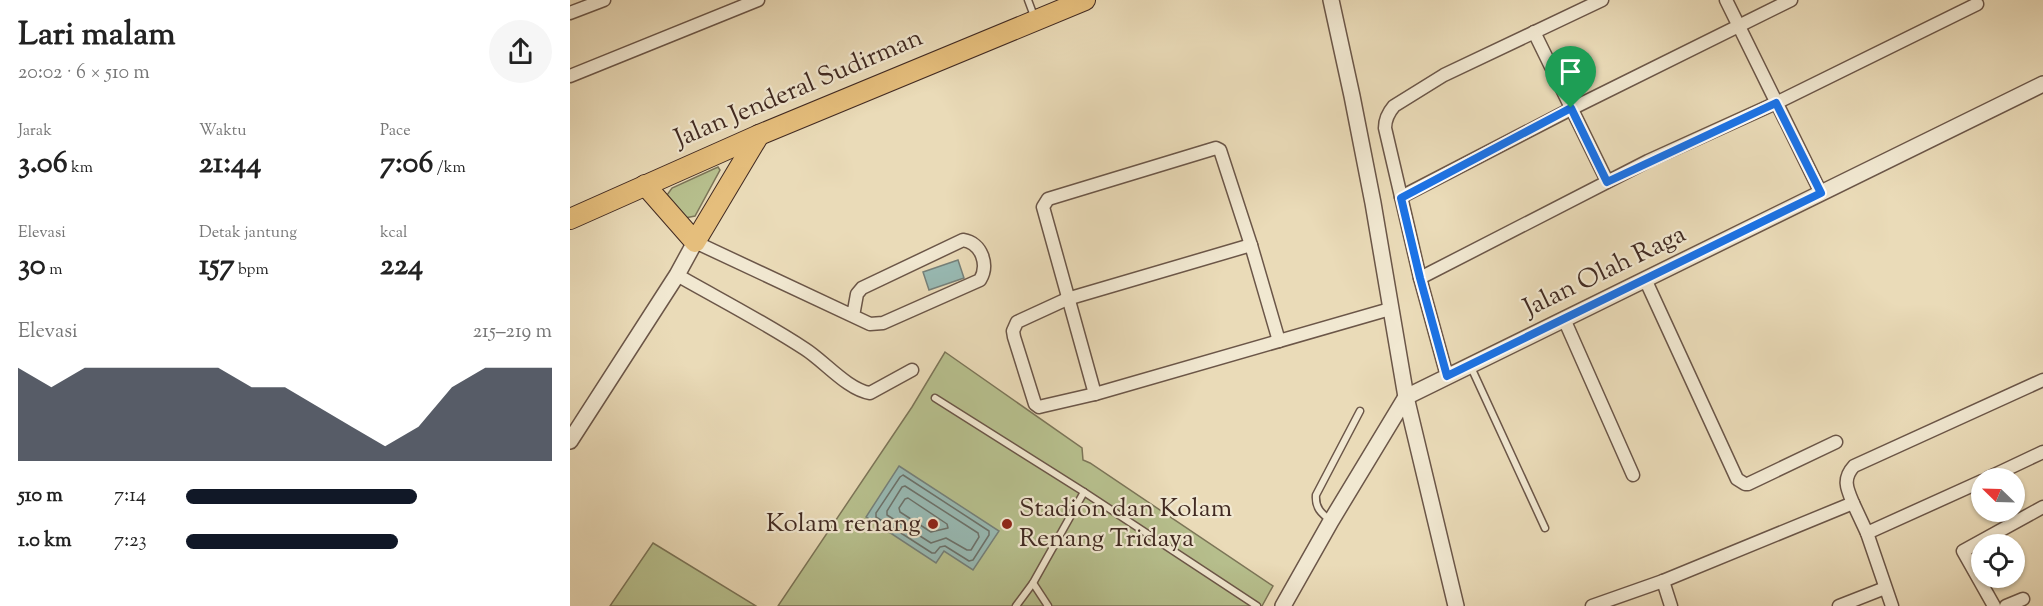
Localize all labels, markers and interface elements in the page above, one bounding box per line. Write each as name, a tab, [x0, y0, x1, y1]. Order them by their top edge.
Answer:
text: Lari malam	[18, 12, 176, 60]
button: share	[489, 20, 552, 83]
street label: Jalan Jenderal Sudirman	[667, 20, 929, 159]
pin	[1545, 46, 1596, 108]
icon: arrive	[1554, 55, 1587, 88]
text: 20:02 · 6 × 510 m	[18, 59, 150, 88]
text: Jarak	[18, 120, 52, 143]
text: Waktu	[199, 120, 246, 143]
text: Pace	[380, 120, 411, 143]
text: 3.06	[18, 143, 68, 186]
text: 21:44	[199, 143, 261, 186]
text: 7:06	[380, 143, 433, 186]
text: km	[68, 157, 93, 180]
text: /km	[433, 157, 466, 180]
street label: Jalan Olah Raga	[1516, 217, 1693, 328]
text: Elevasi	[18, 222, 66, 245]
text: Detak jantung	[199, 222, 297, 245]
text: kcal	[380, 222, 408, 245]
text: 30	[18, 245, 46, 288]
text: 157	[199, 245, 235, 288]
text: 224	[380, 245, 423, 288]
text: m	[46, 259, 62, 282]
text: bpm	[235, 259, 269, 282]
text: Elevasi	[18, 318, 78, 347]
text: 215–219 m	[473, 318, 552, 347]
north arrow	[1971, 468, 2025, 522]
map controls	[1971, 468, 2025, 588]
text: 510 m	[18, 482, 63, 511]
text: 7:14	[114, 482, 146, 511]
place label: Stadion dan Kolam Renang Tridaya	[1019, 491, 1232, 558]
place label: Kolam renang	[766, 506, 921, 543]
marker: Kolam renang	[926, 517, 940, 531]
marker: Stadion dan Kolam Renang Tridaya	[1000, 517, 1014, 531]
text: 1.0 km	[18, 527, 72, 556]
text: 7:23	[114, 527, 147, 556]
button: locate	[1971, 534, 2025, 588]

